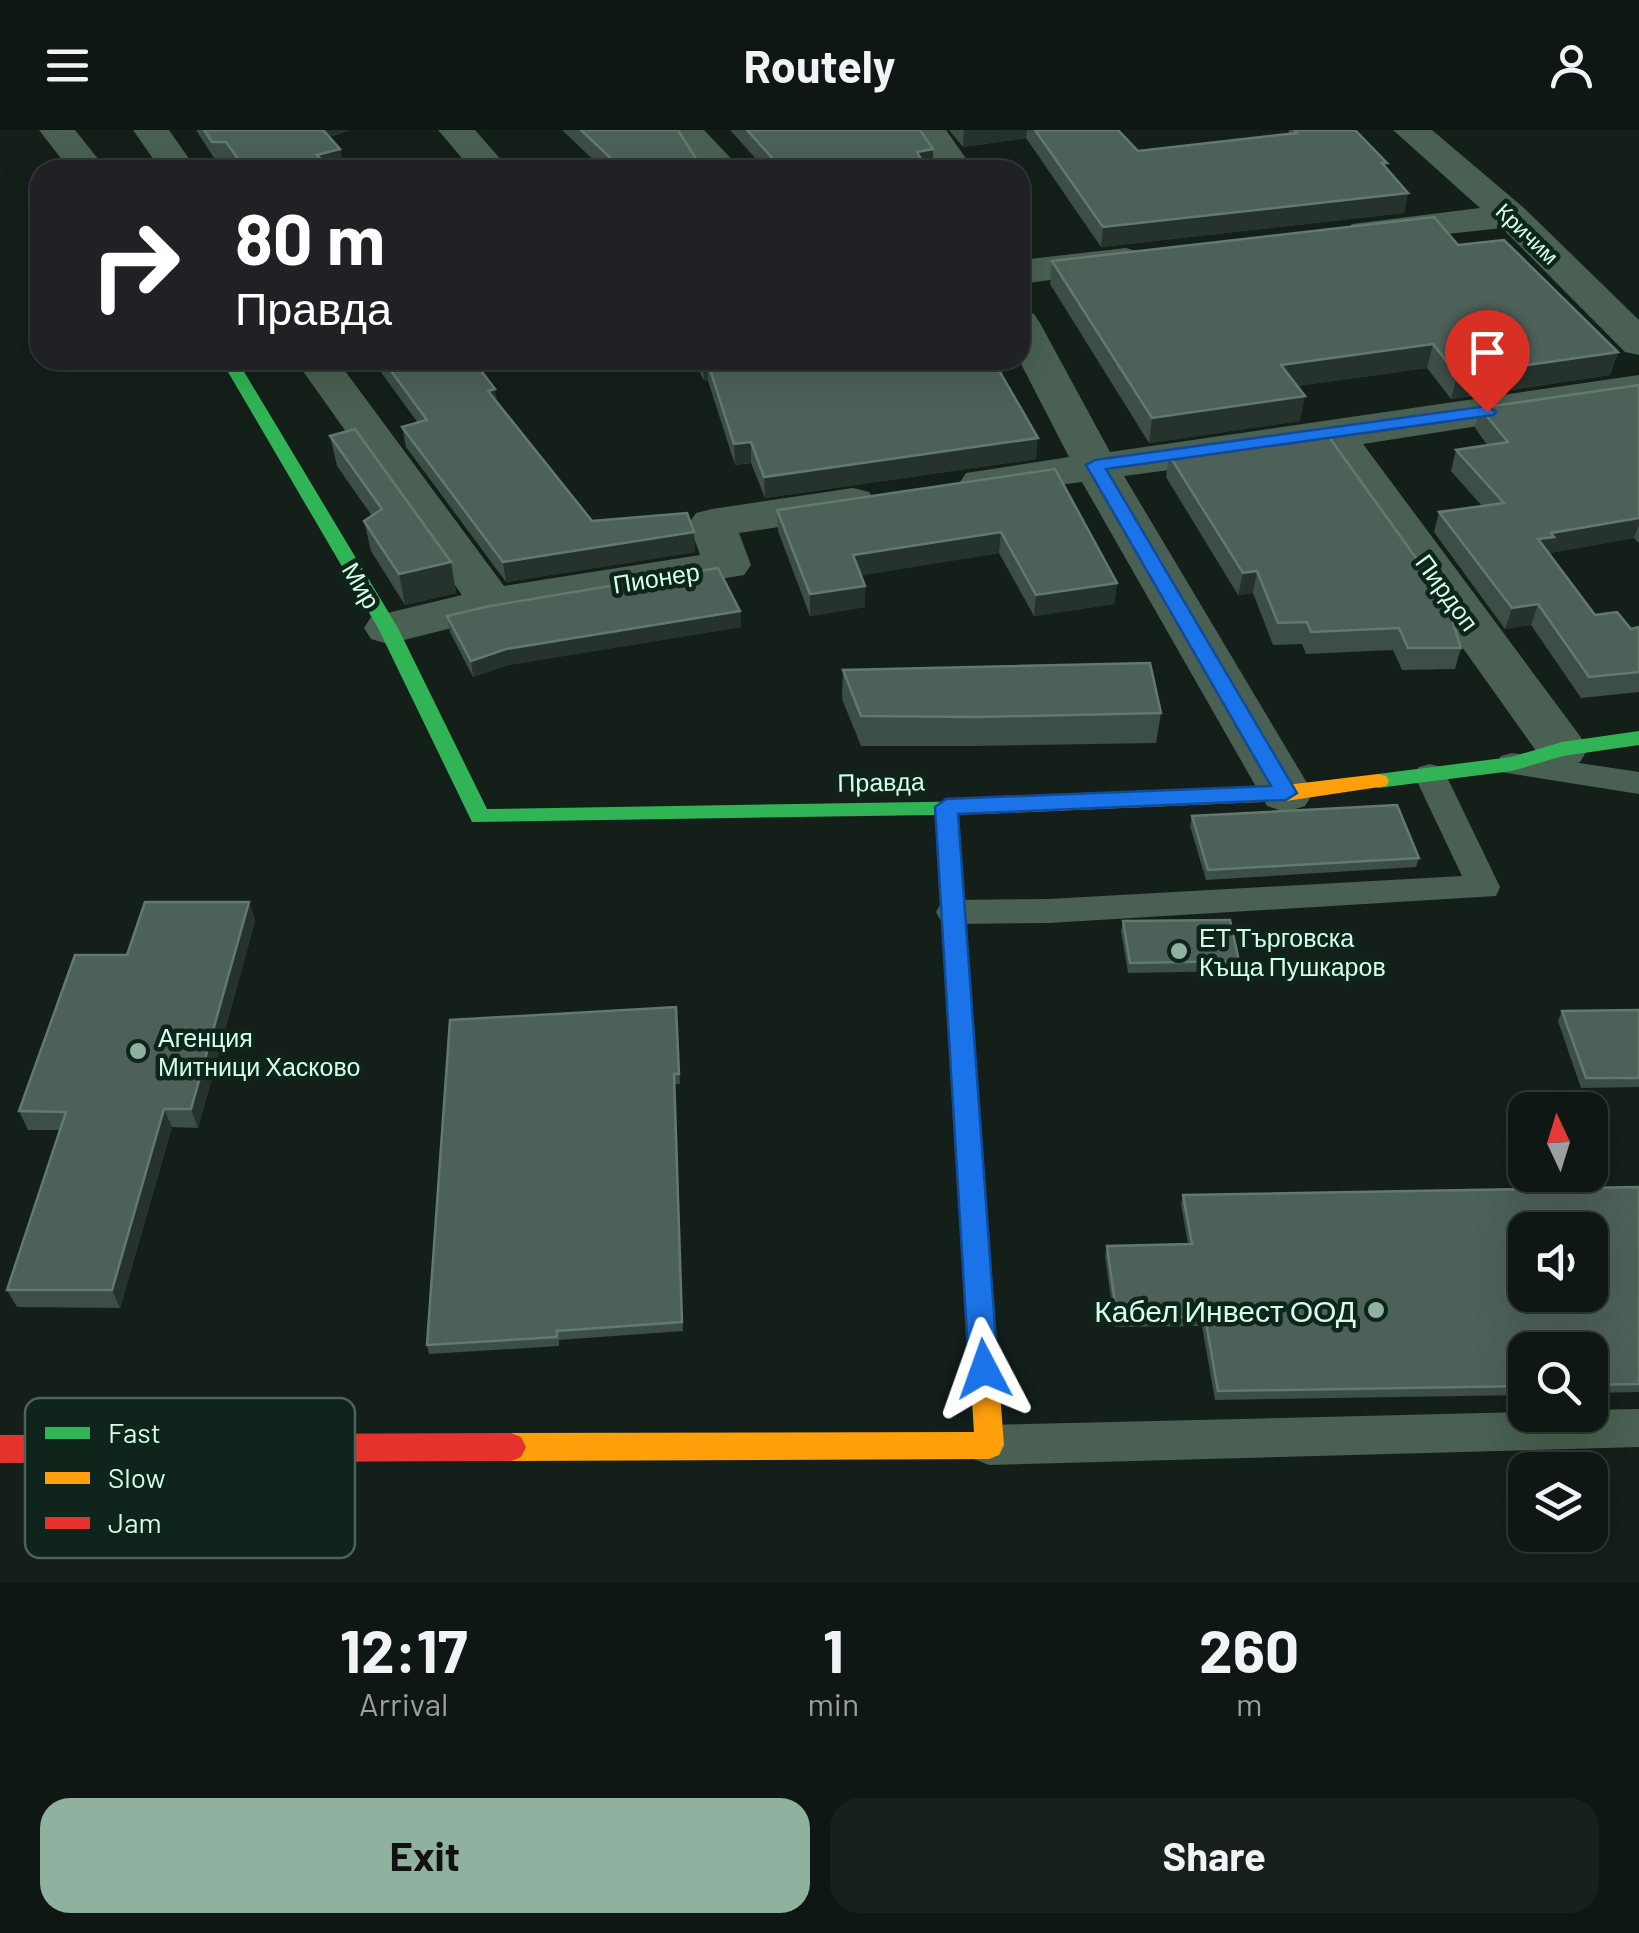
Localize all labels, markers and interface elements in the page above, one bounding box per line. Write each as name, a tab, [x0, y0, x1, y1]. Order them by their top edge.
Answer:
icon: menu	[40, 38, 95, 93]
text: Routely	[744, 38, 895, 92]
icon: person	[1544, 38, 1599, 93]
text: 80 m	[235, 195, 385, 279]
street label: Кричим	[1491, 197, 1564, 270]
icon: right	[70, 200, 200, 330]
text: Правда	[235, 280, 392, 334]
pin	[1445, 310, 1530, 413]
icon: arrive	[1460, 325, 1515, 380]
street label: Пирдоп	[1410, 548, 1486, 636]
street label: Пионер	[610, 555, 702, 599]
street label: Мир	[337, 556, 387, 614]
street label: Правда	[837, 765, 925, 797]
place label: ЕТ Търговска Къща Пушкаров	[1199, 922, 1386, 981]
marker: ЕТ Търговска Къща Пушкаров	[1168, 940, 1190, 962]
place label: Агенция Митници Хасково	[158, 1022, 360, 1081]
marker: Агенция Митници Хасково	[127, 1040, 149, 1062]
north arrow	[1508, 1092, 1608, 1192]
map controls	[1508, 1092, 1608, 1552]
button: sound	[1508, 1212, 1608, 1312]
place label: Кабел Инвест ООД	[1094, 1292, 1356, 1328]
marker: Кабел Инвест ООД	[1365, 1299, 1387, 1321]
position arrow	[932, 1317, 1036, 1421]
button: search	[1508, 1332, 1608, 1432]
legend	[25, 1398, 355, 1558]
text: Fast	[108, 1415, 161, 1449]
button: layers	[1508, 1452, 1608, 1552]
text: Slow	[108, 1460, 166, 1494]
text: Jam	[108, 1505, 162, 1539]
text: 12:17	[340, 1613, 468, 1685]
text: 1	[823, 1613, 844, 1685]
text: 260	[1199, 1613, 1299, 1685]
text: Arrival	[359, 1684, 448, 1722]
text: min	[807, 1684, 859, 1722]
text: m	[1236, 1684, 1262, 1722]
button: Exit	[40, 1798, 810, 1913]
button: Share	[830, 1798, 1599, 1913]

